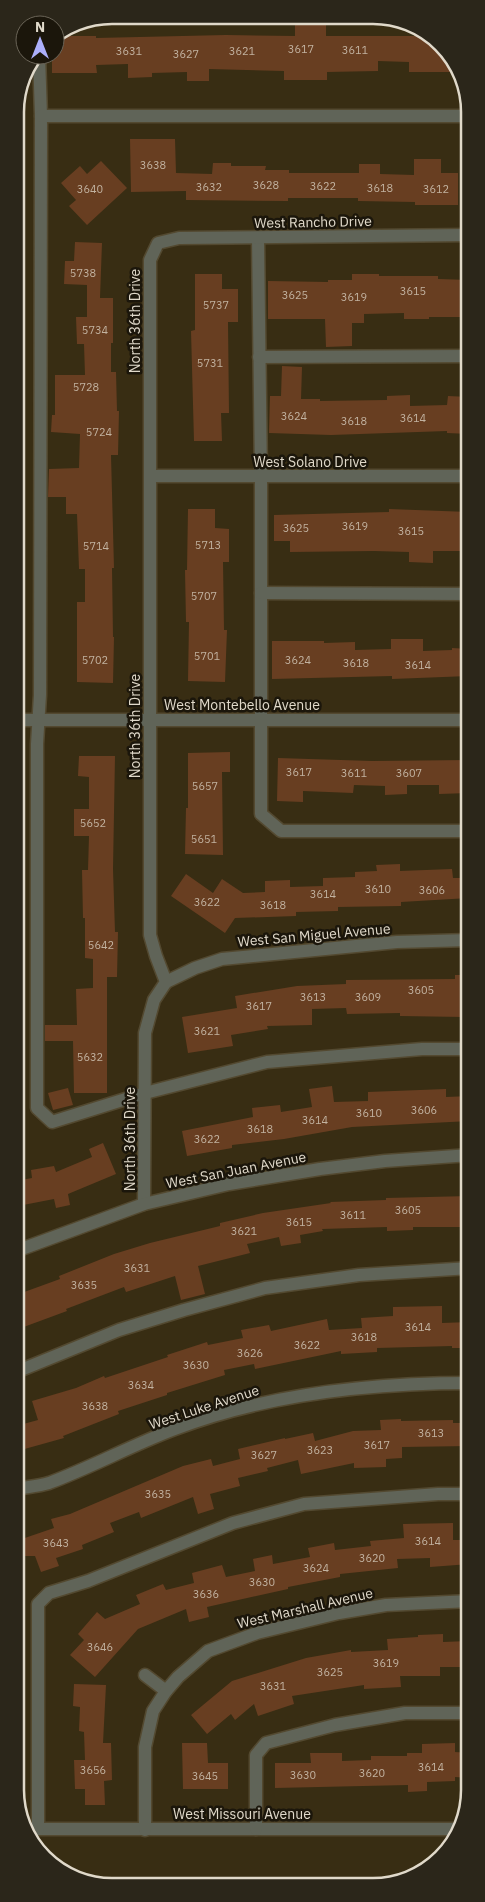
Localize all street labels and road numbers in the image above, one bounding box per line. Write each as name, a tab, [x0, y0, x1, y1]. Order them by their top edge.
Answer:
street label: West Rancho Drive	[254, 212, 372, 232]
street label: North 36th Drive	[126, 268, 144, 373]
street label: West Solano Drive	[253, 453, 367, 471]
street label: North 36th Drive	[126, 673, 144, 778]
street label: West Montebello Avenue	[164, 696, 320, 714]
street label: West San Miguel Avenue	[237, 919, 392, 951]
street label: North 36th Drive	[121, 1086, 139, 1191]
street label: West San Juan Avenue	[164, 1148, 308, 1192]
street label: West Luke Avenue	[147, 1381, 262, 1433]
street label: West Marshall Avenue	[235, 1584, 375, 1632]
street label: West Missouri Avenue	[173, 1805, 311, 1823]

